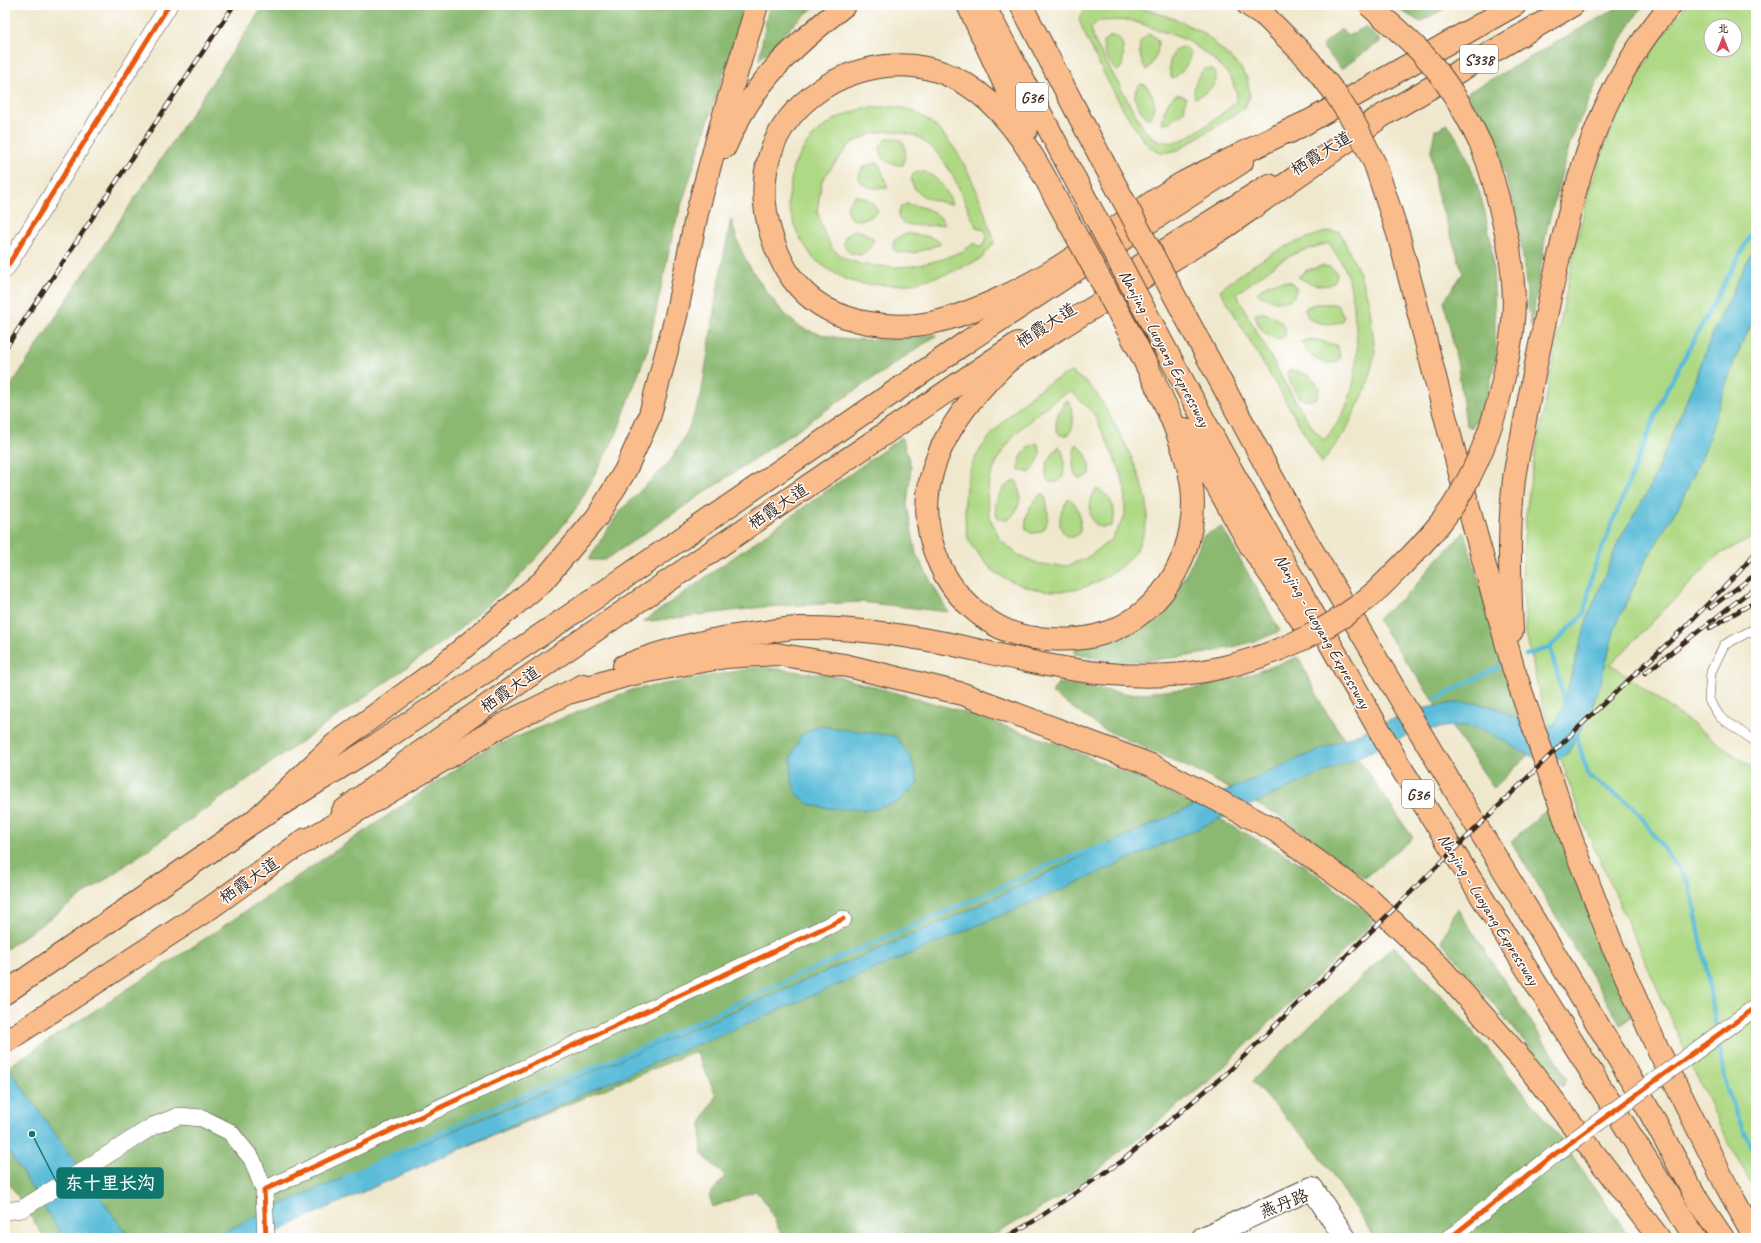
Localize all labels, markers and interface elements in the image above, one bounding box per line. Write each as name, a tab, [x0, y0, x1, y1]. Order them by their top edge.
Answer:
north arrow	[1703, 18, 1743, 58]
text: 北	[1718, 21, 1729, 35]
road number: S338	[1460, 45, 1498, 73]
road number: G36	[1016, 83, 1048, 111]
street label: 栖霞大道	[1287, 127, 1356, 180]
street label: Nanjing - Luoyang Expressway	[1114, 266, 1215, 431]
street label: 栖霞大道	[1012, 298, 1081, 353]
street label: 栖霞大道	[744, 479, 812, 534]
street label: Nanjing - Luoyang Expressway	[1270, 550, 1376, 713]
street label: 栖霞大道	[476, 661, 544, 718]
road number: G36	[1402, 780, 1434, 808]
street label: Nanjing - Luoyang Expressway	[1433, 830, 1544, 990]
street label: 栖霞大道	[215, 852, 283, 909]
callout: 东十里长沟	[57, 1168, 163, 1198]
text: 东十里长沟	[65, 1172, 155, 1194]
street label: 燕丹路	[1257, 1185, 1312, 1222]

